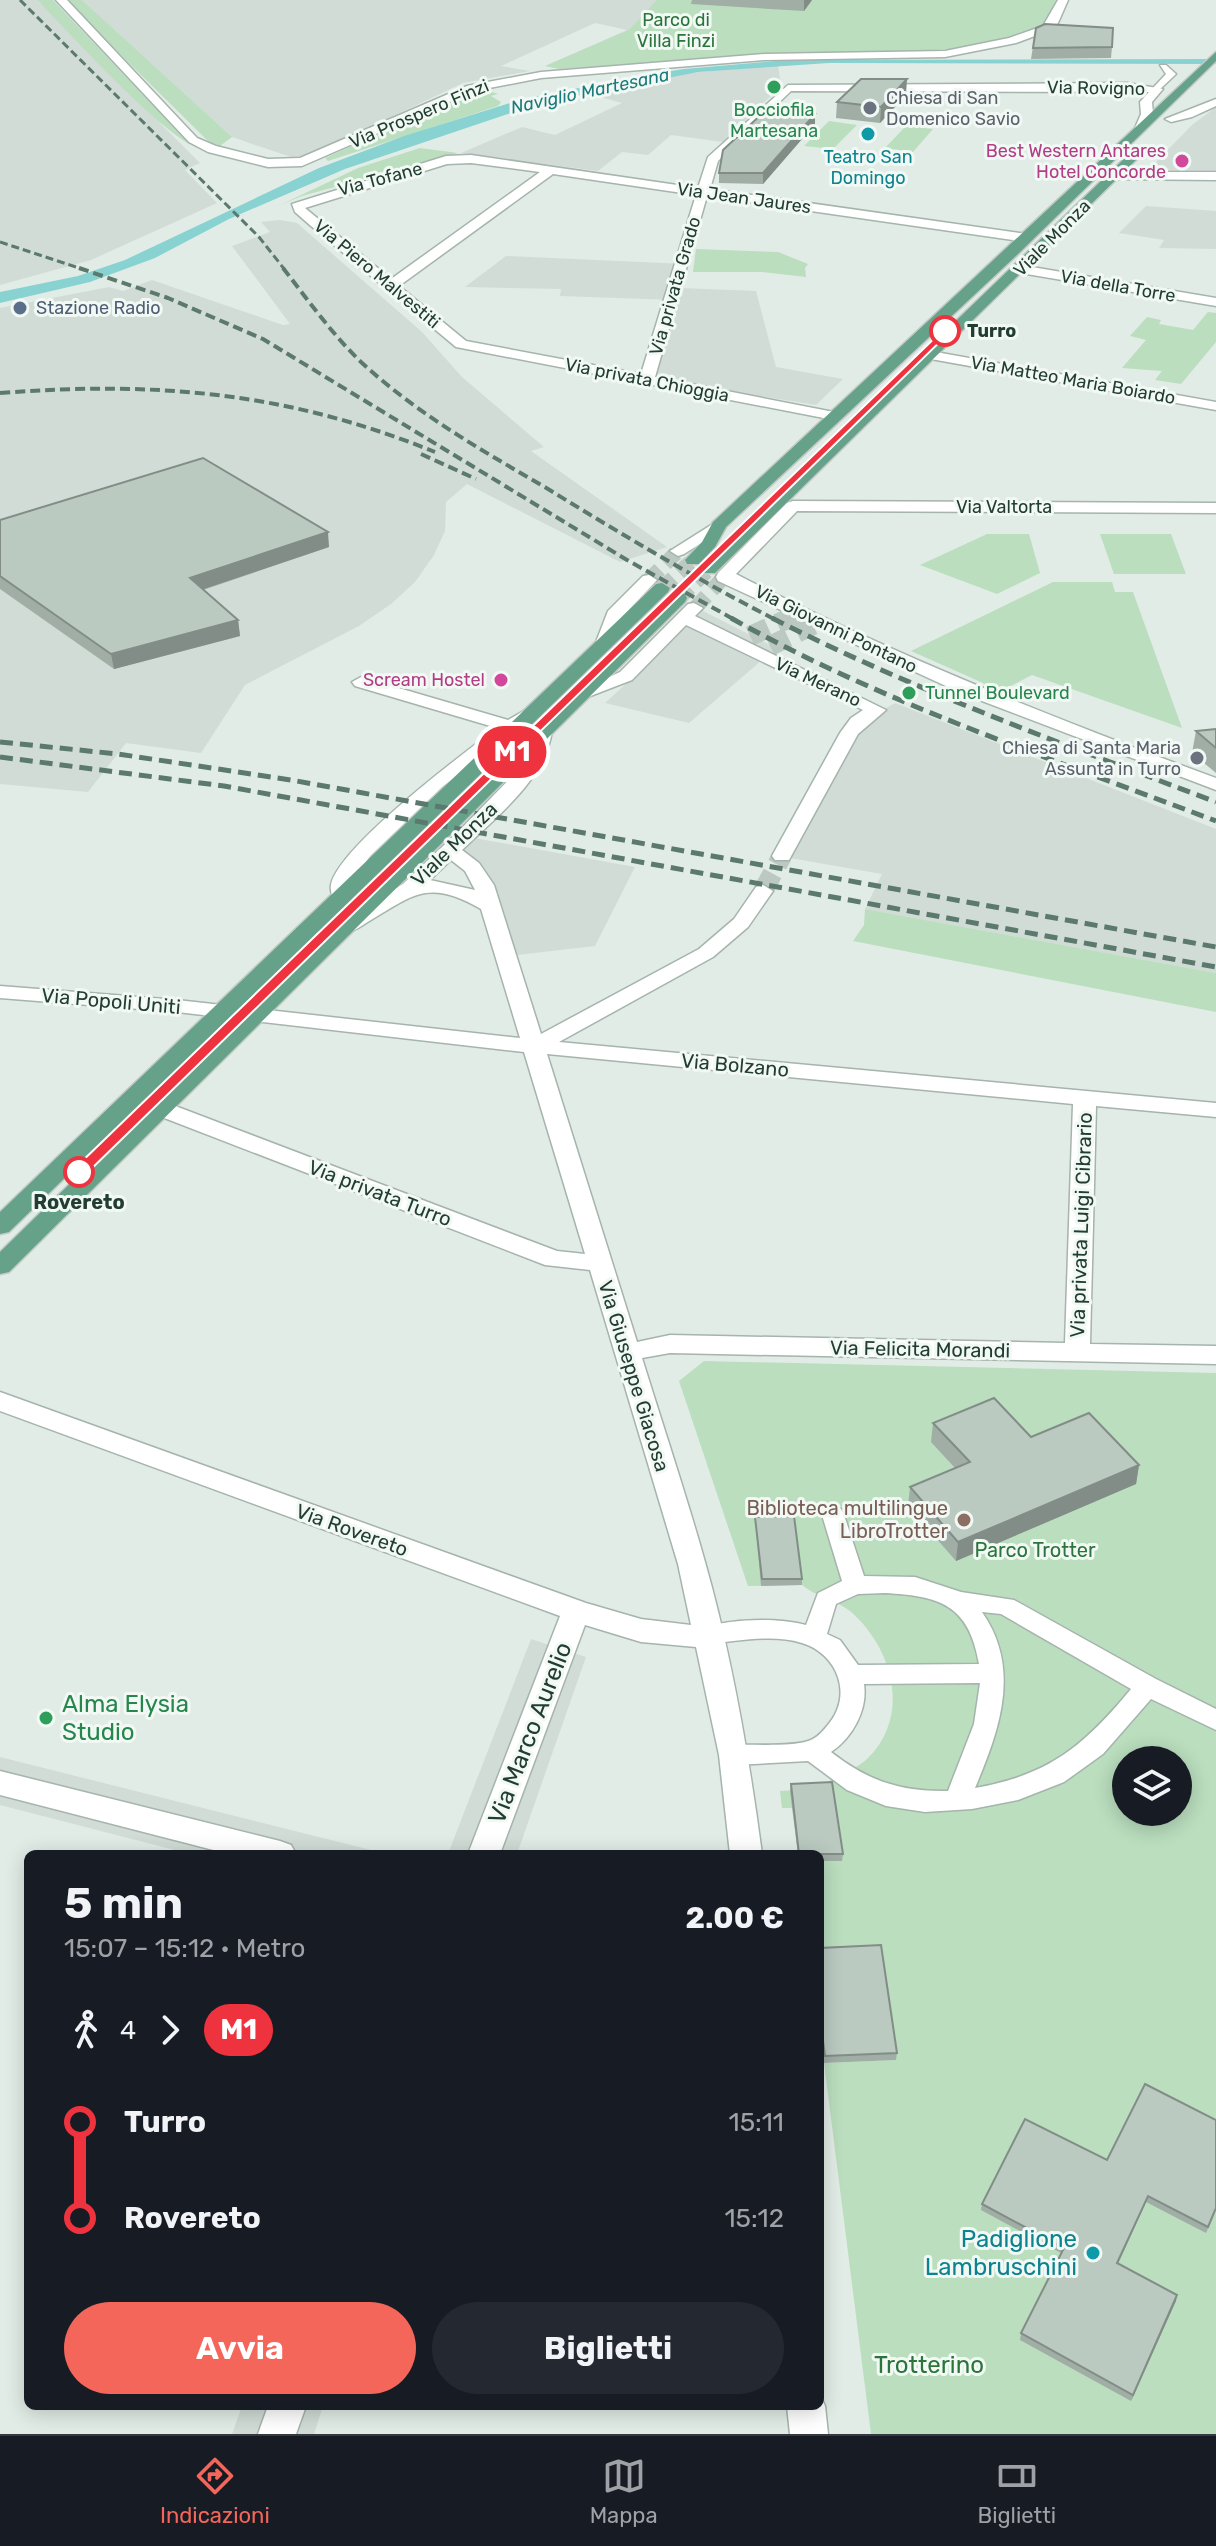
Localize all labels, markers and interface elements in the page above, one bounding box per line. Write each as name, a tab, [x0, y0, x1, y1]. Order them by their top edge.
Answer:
park label: Parco di Villa Finzi	[637, 9, 715, 52]
water label: Naviglio Martesana	[509, 63, 672, 119]
street label: Via Prospero Finzi	[346, 75, 492, 153]
street label: Via Rovigno	[1047, 76, 1145, 100]
marker: Bocciofila Martesana	[765, 78, 783, 96]
place label: Chiesa di San Domenico Savio	[886, 87, 1020, 130]
place label: Bocciofila Martesana	[730, 99, 818, 142]
marker: Chiesa di San Domenico Savio	[861, 99, 879, 117]
marker: Teatro San Domingo	[859, 125, 877, 143]
place label: Best Western Antares Hotel Concorde	[986, 140, 1166, 183]
place label: Teatro San Domingo	[823, 146, 913, 189]
marker: Best Western Antares Hotel Concorde	[1173, 152, 1191, 170]
street label: Via Tofane	[335, 157, 425, 201]
street label: Via Jean Jaures	[676, 178, 812, 218]
street label: Viale Monza	[1009, 195, 1095, 281]
street label: Via privata Grado	[645, 214, 705, 358]
street label: Via Piero Malvestiti	[309, 215, 445, 333]
street label: Via della Torre	[1059, 265, 1177, 307]
place label: Stazione Radio	[36, 297, 161, 319]
marker: Stazione Radio	[11, 299, 29, 317]
marker: Turro	[930, 316, 960, 346]
place label: Turro	[967, 320, 1016, 342]
street label: Via Matteo Maria Boiardo	[969, 351, 1177, 409]
street label: Via privata Chioggia	[563, 353, 731, 407]
street label: Via Valtorta	[956, 496, 1052, 518]
street label: Via Giovanni Pontano	[751, 580, 921, 678]
street label: Via Merano	[771, 652, 865, 712]
place label: Scream Hostel	[363, 669, 485, 691]
marker: Scream Hostel	[492, 671, 510, 689]
place label: Tunnel Boulevard	[925, 682, 1070, 704]
marker: Tunnel Boulevard	[900, 684, 918, 702]
line badge: M1	[476, 726, 548, 778]
text: M1	[493, 735, 531, 768]
place label: Chiesa di Santa Maria Assunta in Turro	[1002, 737, 1181, 780]
marker: Chiesa di Santa Maria Assunta in Turro	[1188, 749, 1206, 767]
street label: Viale Monza	[406, 797, 502, 891]
street label: Via Popoli Uniti	[40, 983, 182, 1019]
street label: Via Bolzano	[680, 1048, 790, 1082]
street label: Via privata Luigi Cibrario	[1065, 1112, 1097, 1338]
street label: Via privata Turro	[305, 1155, 455, 1231]
marker: Rovereto	[64, 1157, 94, 1187]
place label: Rovereto	[33, 1190, 125, 1214]
street label: Via Giuseppe Giacosa	[593, 1277, 675, 1475]
street label: Via Felicita Morandi	[830, 1335, 1010, 1363]
place label: Biblioteca multilingue LibroTrotter	[746, 1496, 948, 1543]
street label: Via Rovereto	[293, 1499, 411, 1561]
marker: Biblioteca multilingue LibroTrotter	[955, 1511, 973, 1529]
park label: Parco Trotter	[974, 1538, 1096, 1562]
street label: Via Marco Aurelio	[482, 1638, 578, 1828]
place label: Alma Elysia Studio	[62, 1690, 189, 1746]
marker: Alma Elysia Studio	[37, 1709, 55, 1727]
map controls	[1112, 1746, 1192, 1826]
button: layers	[1112, 1746, 1192, 1826]
text: 5 min	[64, 1877, 183, 1929]
text: 2.00 €	[685, 1900, 784, 1936]
text: 15:07 – 15:12 · Metro	[64, 1933, 306, 1964]
icon: walk	[64, 2008, 108, 2052]
icon: forward	[148, 2008, 192, 2052]
text: M1	[220, 2013, 257, 2046]
text: 4	[120, 2015, 136, 2046]
text: Turro	[124, 2104, 206, 2140]
text: 15:11	[729, 2107, 784, 2138]
text: Rovereto	[124, 2200, 261, 2236]
text: 15:12	[724, 2203, 784, 2234]
place label: Padiglione Lambruschini	[925, 2225, 1077, 2281]
marker: Padiglione Lambruschini	[1084, 2244, 1102, 2262]
button: Avvia	[64, 2302, 416, 2394]
button: Biglietti	[432, 2302, 784, 2394]
park label: Trotterino	[874, 2351, 984, 2379]
tab: Indicazioni	[160, 2454, 270, 2529]
tab: Mappa	[590, 2454, 658, 2529]
tab: Biglietti	[977, 2454, 1056, 2529]

